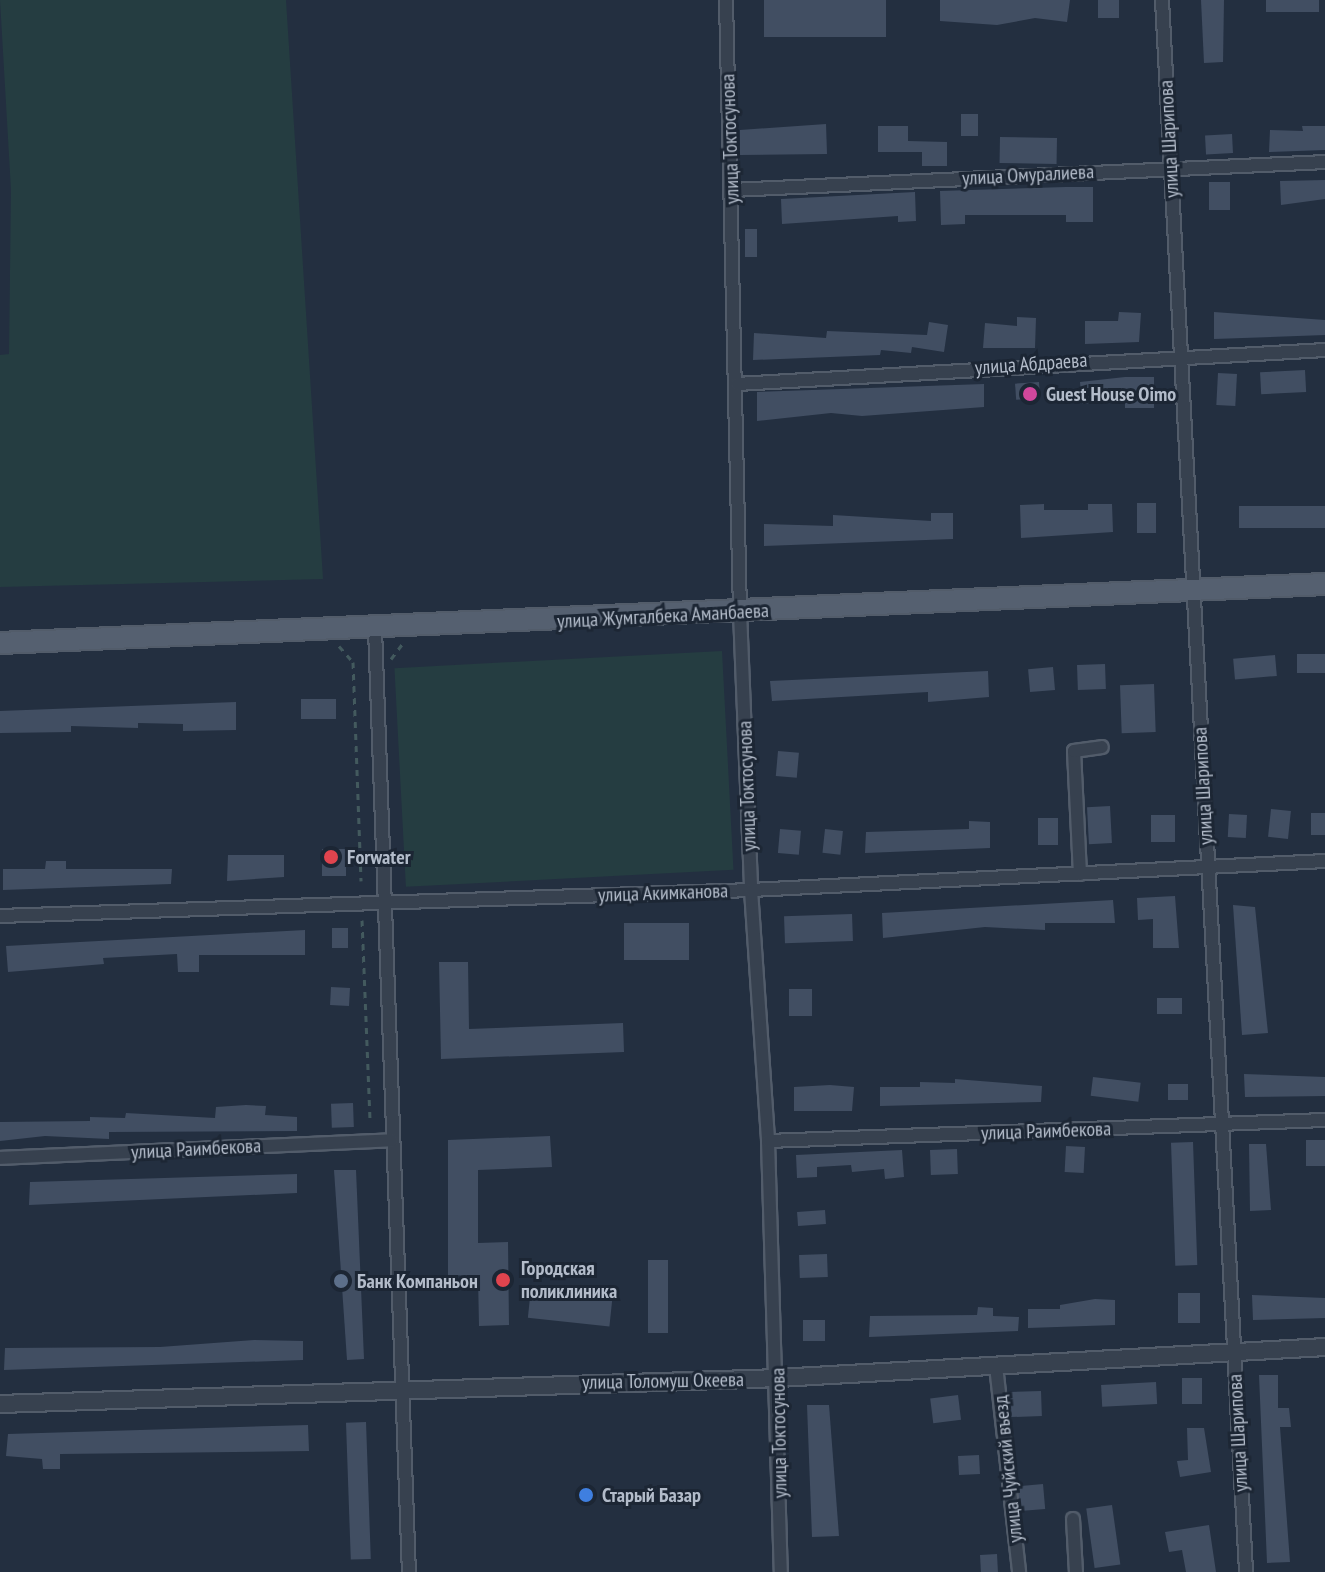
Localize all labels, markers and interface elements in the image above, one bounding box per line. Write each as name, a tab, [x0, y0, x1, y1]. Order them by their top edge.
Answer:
street label: улица Токтосунова	[716, 73, 744, 205]
street label: улица Шарипова	[1154, 79, 1184, 199]
street label: улица Омуралиева	[961, 160, 1095, 190]
street label: улица Абдраева	[974, 348, 1088, 380]
place label: Guest House Oimo	[1046, 382, 1176, 406]
marker: Guest House Oimo	[1021, 385, 1039, 403]
street label: улица Жумгалбека Аманбаева	[556, 598, 770, 634]
street label: улица Токтосунова	[733, 720, 761, 852]
street label: улица Шарипова	[1188, 726, 1218, 846]
place label: Forwater	[347, 845, 411, 869]
marker: Forwater	[322, 848, 340, 866]
street label: улица Акимканова	[597, 879, 729, 907]
street label: улица Раимбекова	[981, 1117, 1111, 1145]
street label: улица Раимбекова	[130, 1134, 262, 1164]
place label: Городская поликлиника	[521, 1256, 617, 1303]
place label: Банк Компаньон	[357, 1269, 478, 1293]
marker: Городская поликлиника	[492, 1269, 514, 1291]
marker: Банк Компаньон	[332, 1272, 350, 1290]
street label: улица Токтосунова	[766, 1367, 792, 1499]
street label: улица Толомуш Океева	[581, 1368, 745, 1394]
street label: улица Шарипова	[1223, 1373, 1253, 1493]
street label: улица Чуйский въезд	[988, 1394, 1028, 1544]
place label: Старый Базар	[602, 1483, 701, 1507]
marker: Старый Базар	[577, 1486, 595, 1504]

